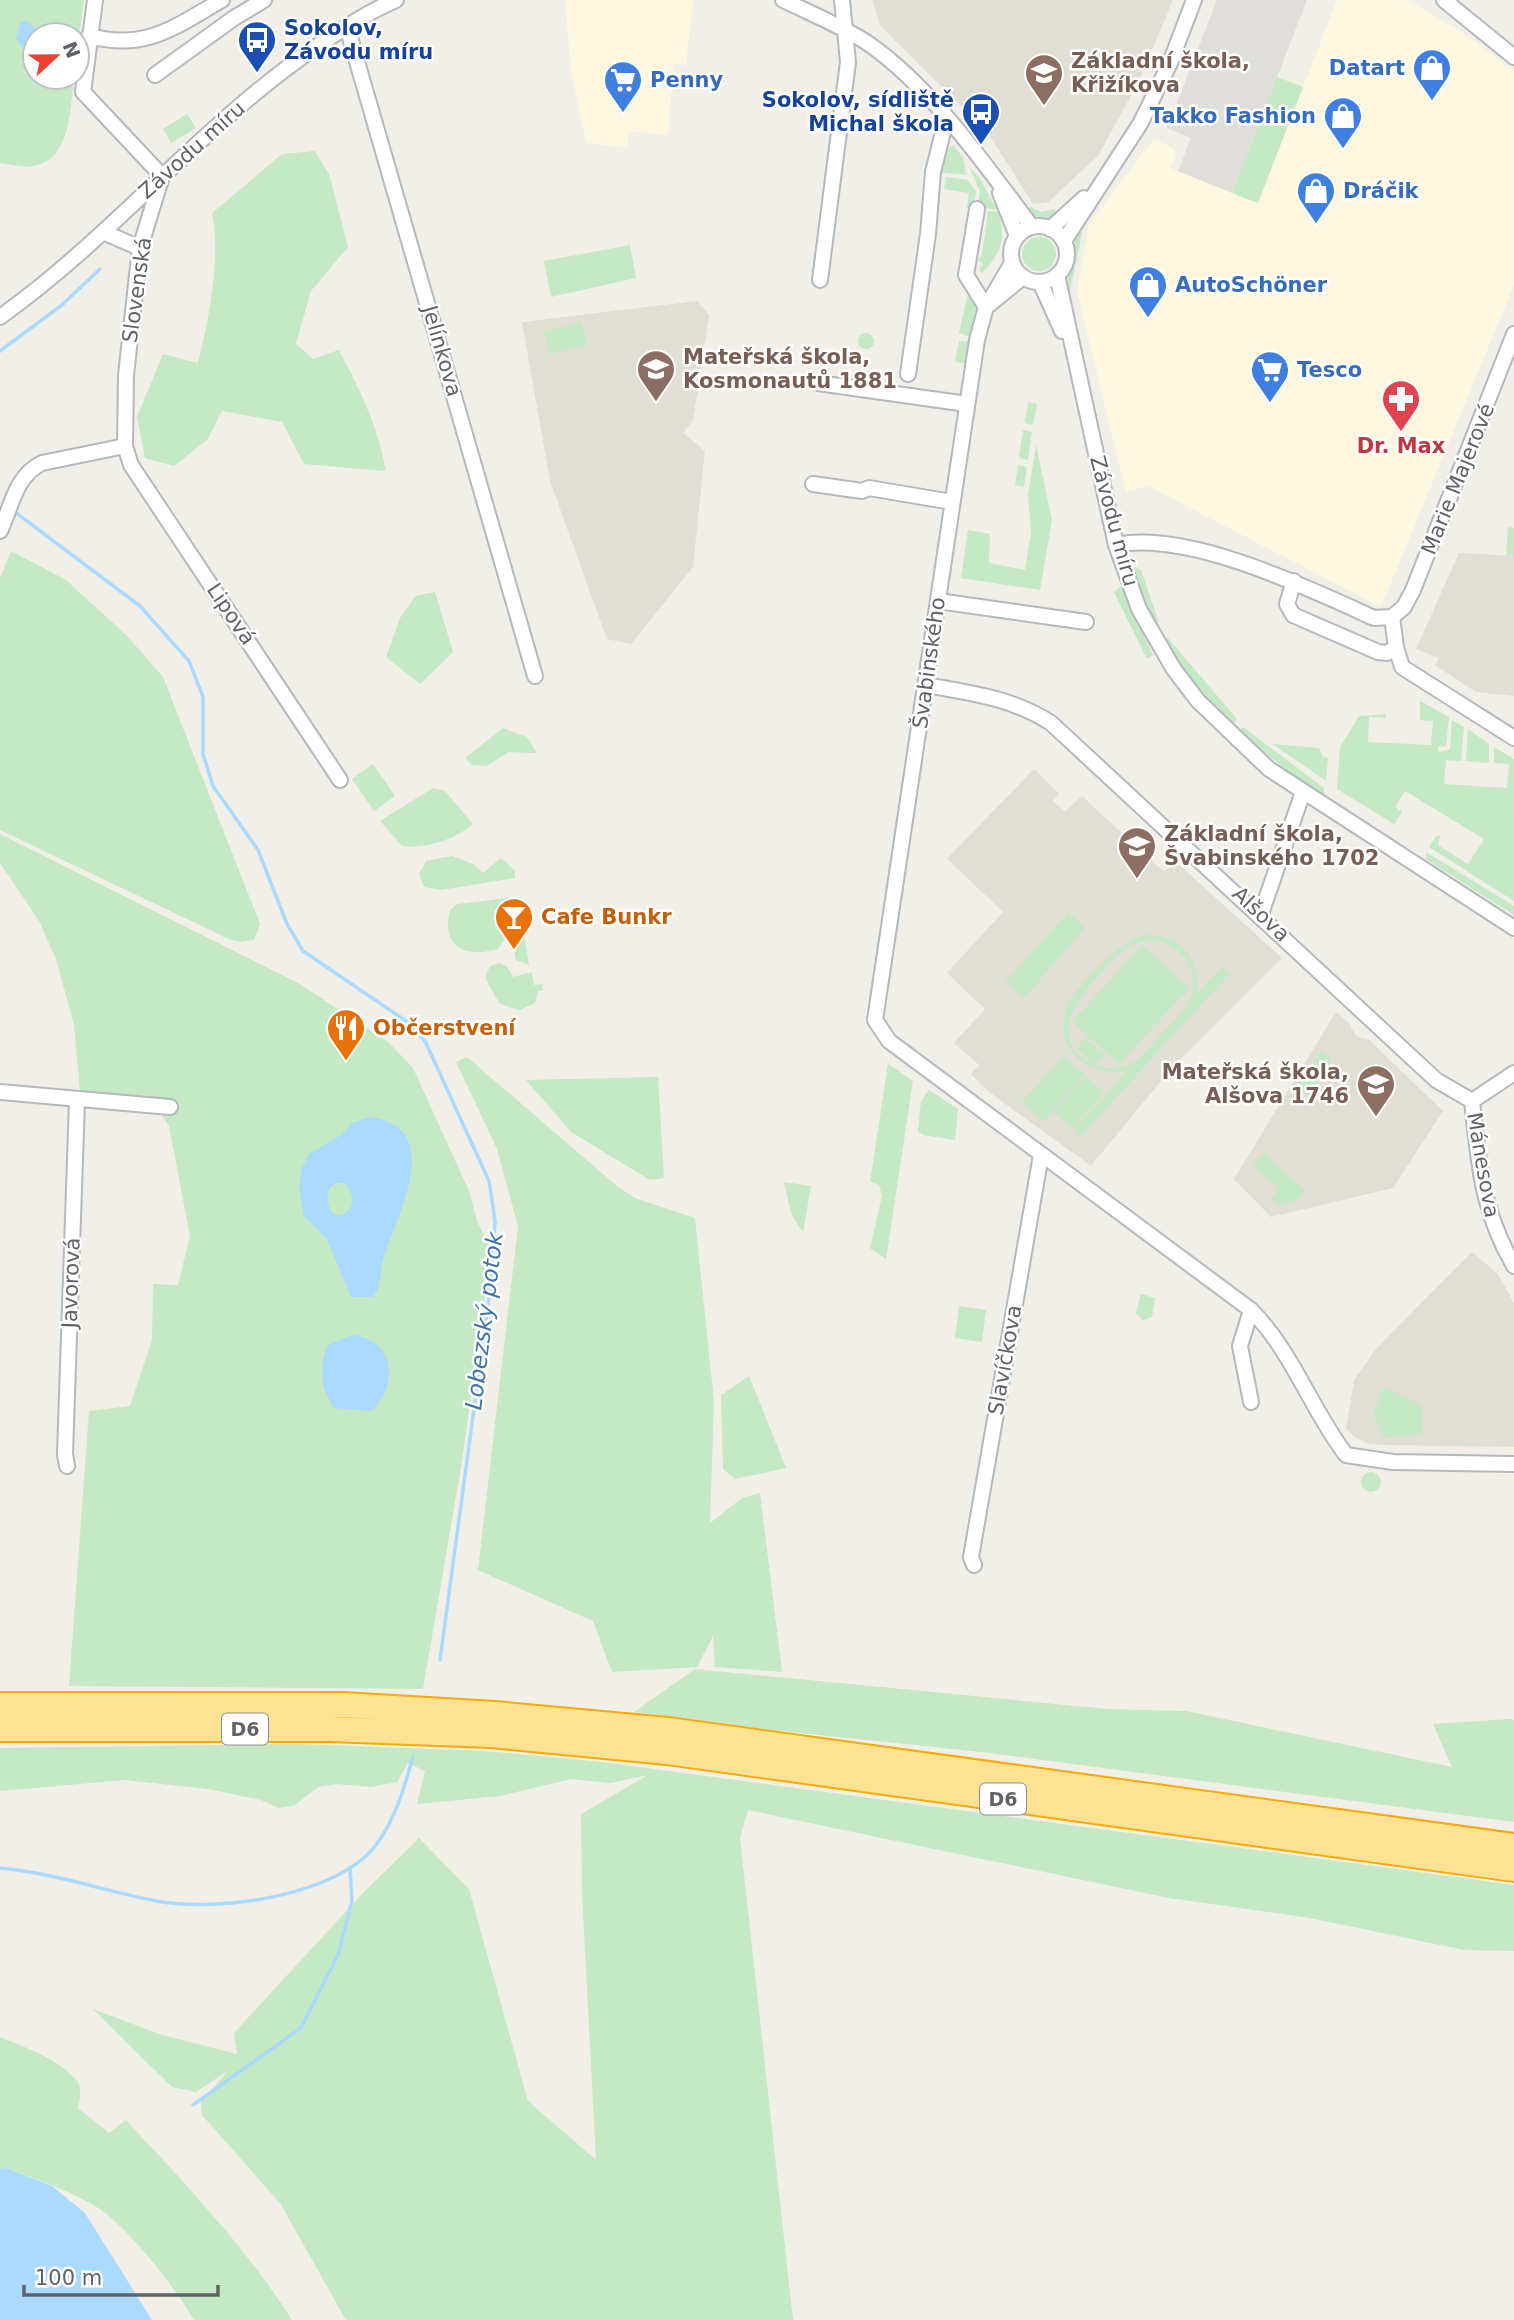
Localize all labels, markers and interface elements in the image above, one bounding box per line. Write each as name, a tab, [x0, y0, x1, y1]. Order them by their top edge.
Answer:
place label: Sokolov, Závodu míru	[284, 16, 433, 64]
bus stop icon: Sokolov, Závodu míru	[236, 19, 278, 74]
north arrow	[21, 21, 91, 91]
text: N	[59, 38, 85, 61]
shop icon: Datart	[1411, 47, 1453, 102]
place label: Základní škola, Křižíkova	[1071, 49, 1250, 97]
school or university icon: Základní škola, Křižíkova	[1023, 52, 1065, 107]
place label: Datart	[1329, 56, 1405, 80]
supermarket icon: Penny	[602, 59, 644, 114]
place label: Penny	[650, 68, 724, 92]
place label: Sokolov, sídliště Michal škola	[762, 88, 954, 136]
bus stop icon: Sokolov, sídliště Michal škola	[960, 91, 1002, 146]
shop icon: Takko Fashion	[1322, 95, 1364, 150]
street label: Závodu míru	[134, 96, 250, 204]
place label: Takko Fashion	[1150, 104, 1316, 128]
shop icon: Dráčik	[1295, 170, 1337, 225]
place label: Dráčik	[1343, 179, 1420, 203]
street label: Slovenská	[118, 236, 156, 344]
shop icon: AutoSchöner	[1127, 264, 1169, 319]
place label: AutoSchöner	[1175, 273, 1328, 297]
street label: Jelínkova	[417, 301, 466, 399]
place label: Mateřská škola, Kosmonautů 1881	[683, 345, 897, 393]
school or university icon: Mateřská škola, Kosmonautů 1881	[635, 348, 677, 403]
supermarket icon: Tesco	[1249, 349, 1291, 404]
place label: Tesco	[1297, 358, 1362, 382]
pharmacy icon: Dr. Max	[1380, 378, 1422, 433]
street label: Marie Majerové	[1417, 400, 1499, 558]
place label: Dr. Max	[1357, 434, 1446, 458]
street label: Závodu míru	[1085, 453, 1143, 589]
street label: Lipová	[202, 579, 260, 649]
street label: Švabinského	[907, 596, 950, 730]
place label: Základní škola, Švabinského 1702	[1164, 822, 1379, 870]
school or university icon: Základní škola, Švabinského 1702	[1116, 825, 1158, 880]
street label: Alšova	[1227, 882, 1295, 946]
bar icon: Cafe Bunkr	[493, 896, 535, 951]
place label: Cafe Bunkr	[541, 905, 672, 929]
restaurant icon: Občerstvení	[325, 1007, 367, 1062]
place label: Občerstvení	[373, 1016, 517, 1040]
place label: Mateřská škola, Alšova 1746	[1162, 1060, 1349, 1108]
school or university icon: Mateřská škola, Alšova 1746	[1355, 1063, 1397, 1118]
street label: Mánesova	[1462, 1111, 1504, 1219]
water label: Lobezský potok	[460, 1229, 508, 1411]
street label: Javorová	[57, 1237, 85, 1331]
street label: Slavíčkova	[984, 1303, 1026, 1417]
road number: D6	[222, 1714, 268, 1744]
road number: D6	[980, 1784, 1026, 1814]
scale bar	[24, 2254, 219, 2298]
text: 100 m	[35, 2266, 102, 2290]

